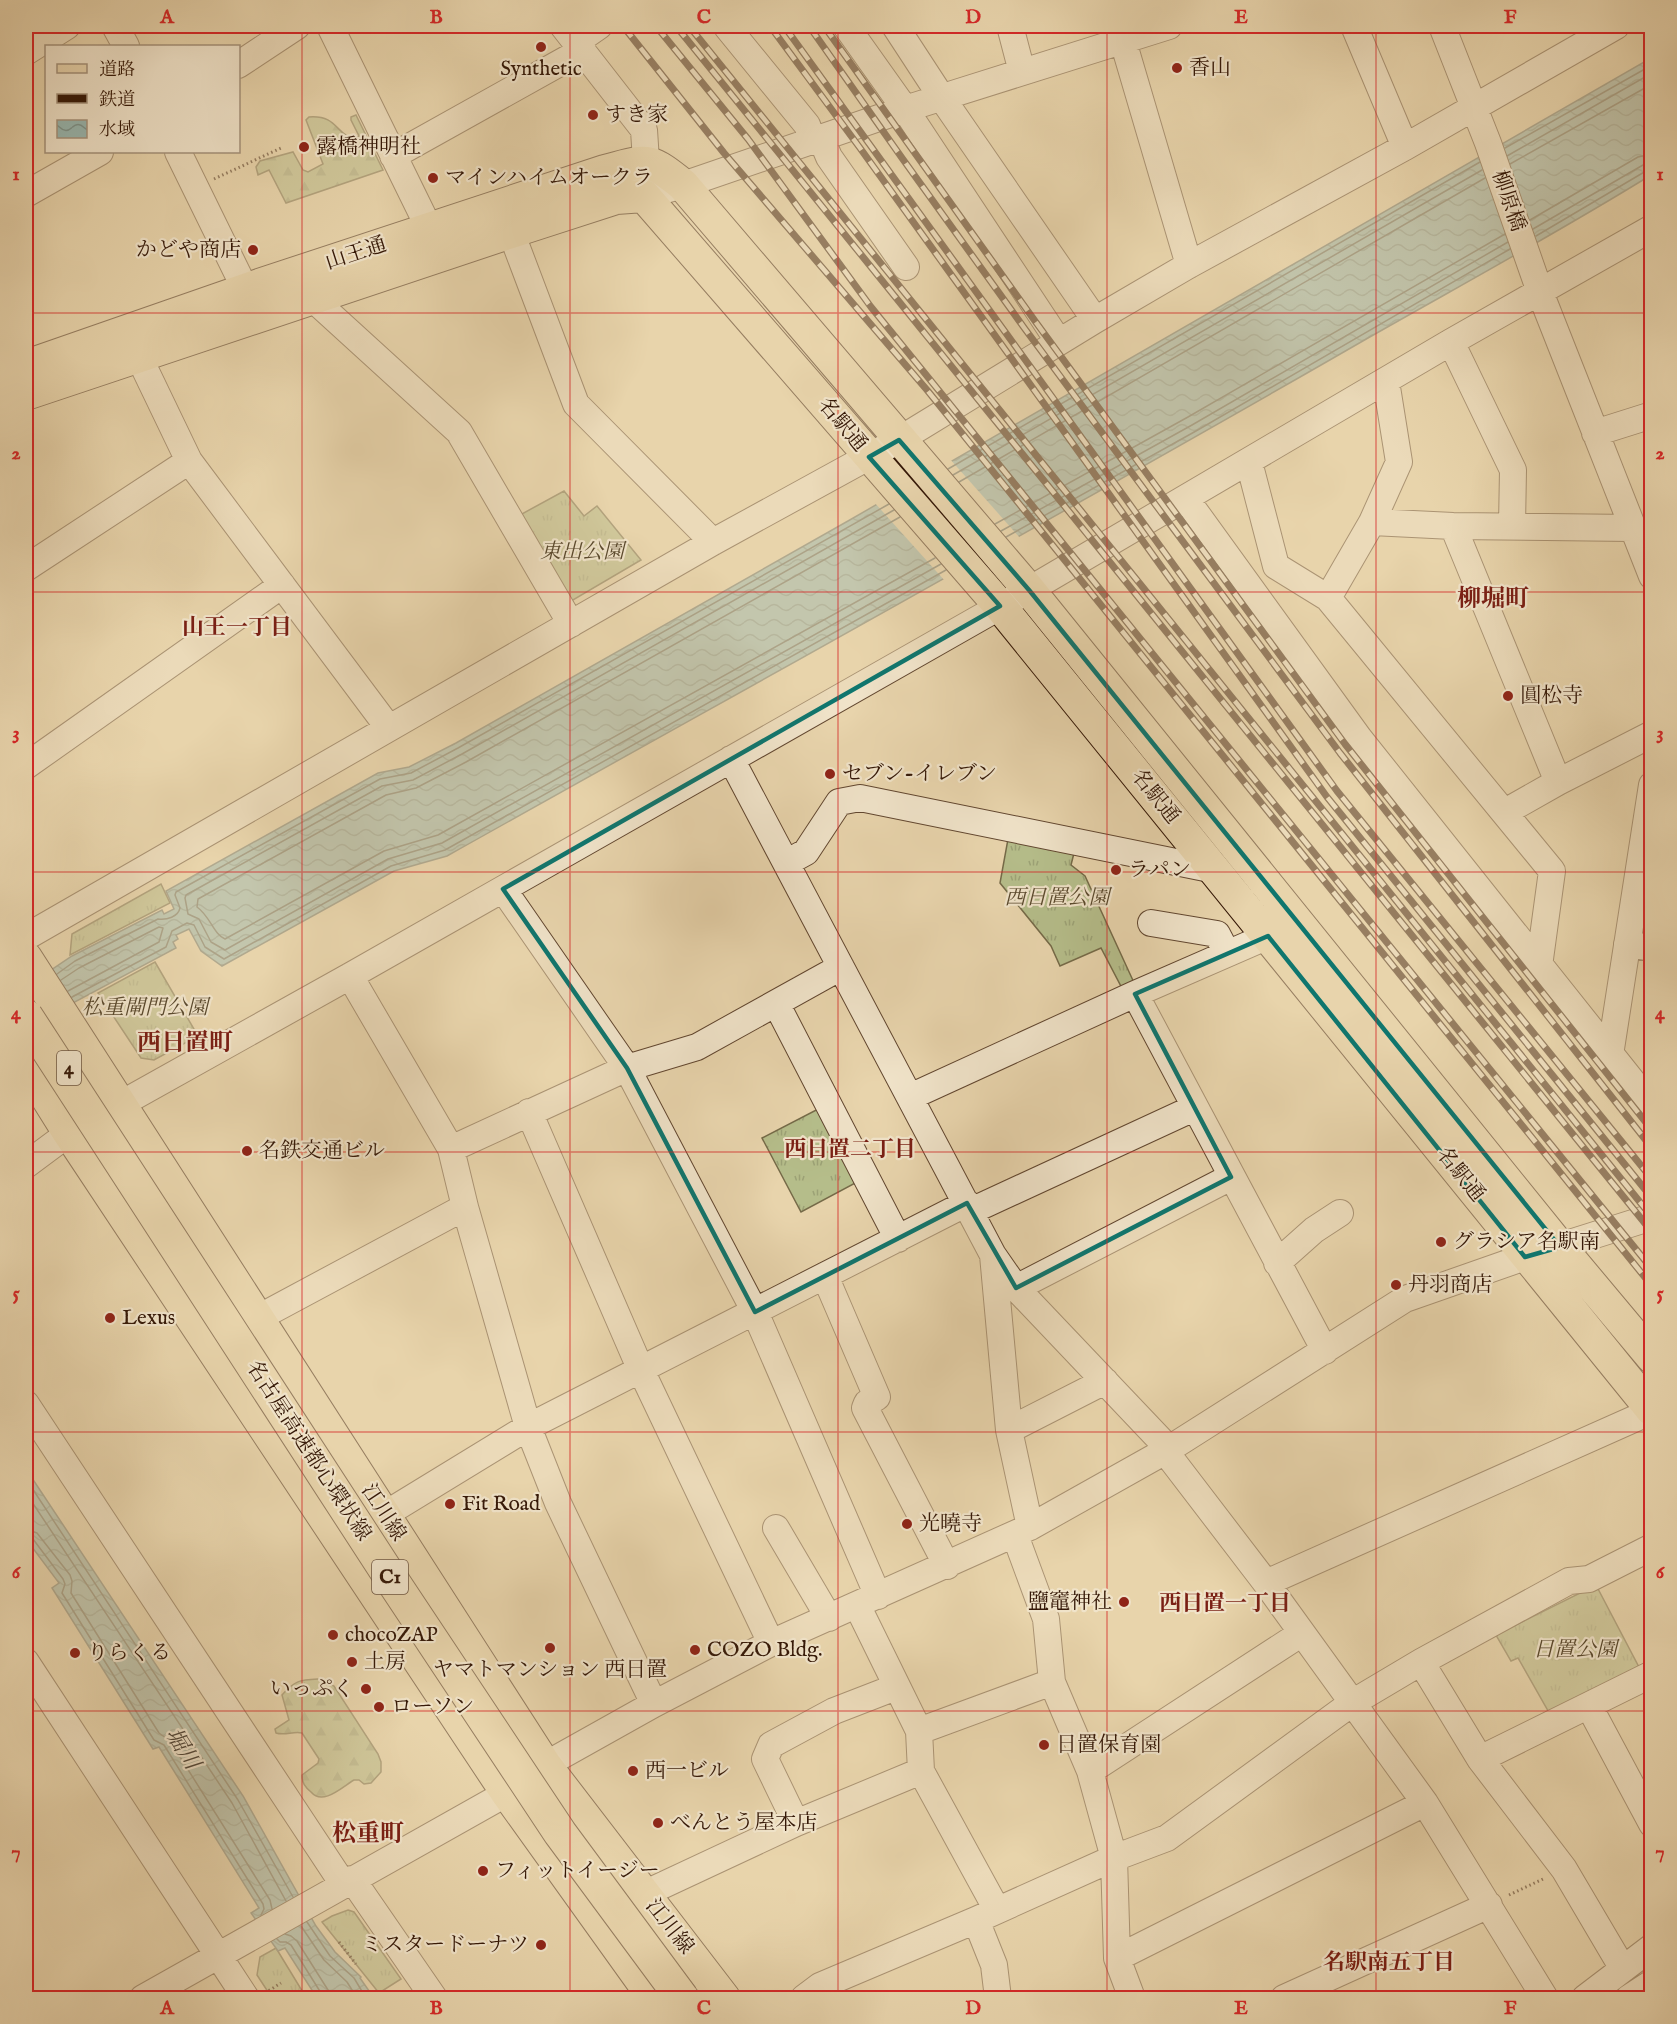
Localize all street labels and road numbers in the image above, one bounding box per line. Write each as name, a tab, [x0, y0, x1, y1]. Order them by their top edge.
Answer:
street label: 柳原橋	[1485, 167, 1531, 235]
street label: 山王通	[322, 231, 390, 277]
street label: 名駅通	[811, 392, 873, 458]
street label: 名駅通	[1125, 764, 1185, 830]
road number: 4	[57, 1051, 81, 1085]
street label: 名駅通	[1430, 1142, 1490, 1208]
street label: 名古屋高速都心環状線	[239, 1356, 377, 1546]
street label: 江川線	[355, 1479, 411, 1547]
road number: C1	[372, 1560, 408, 1594]
street label: 江川線	[639, 1894, 699, 1960]

